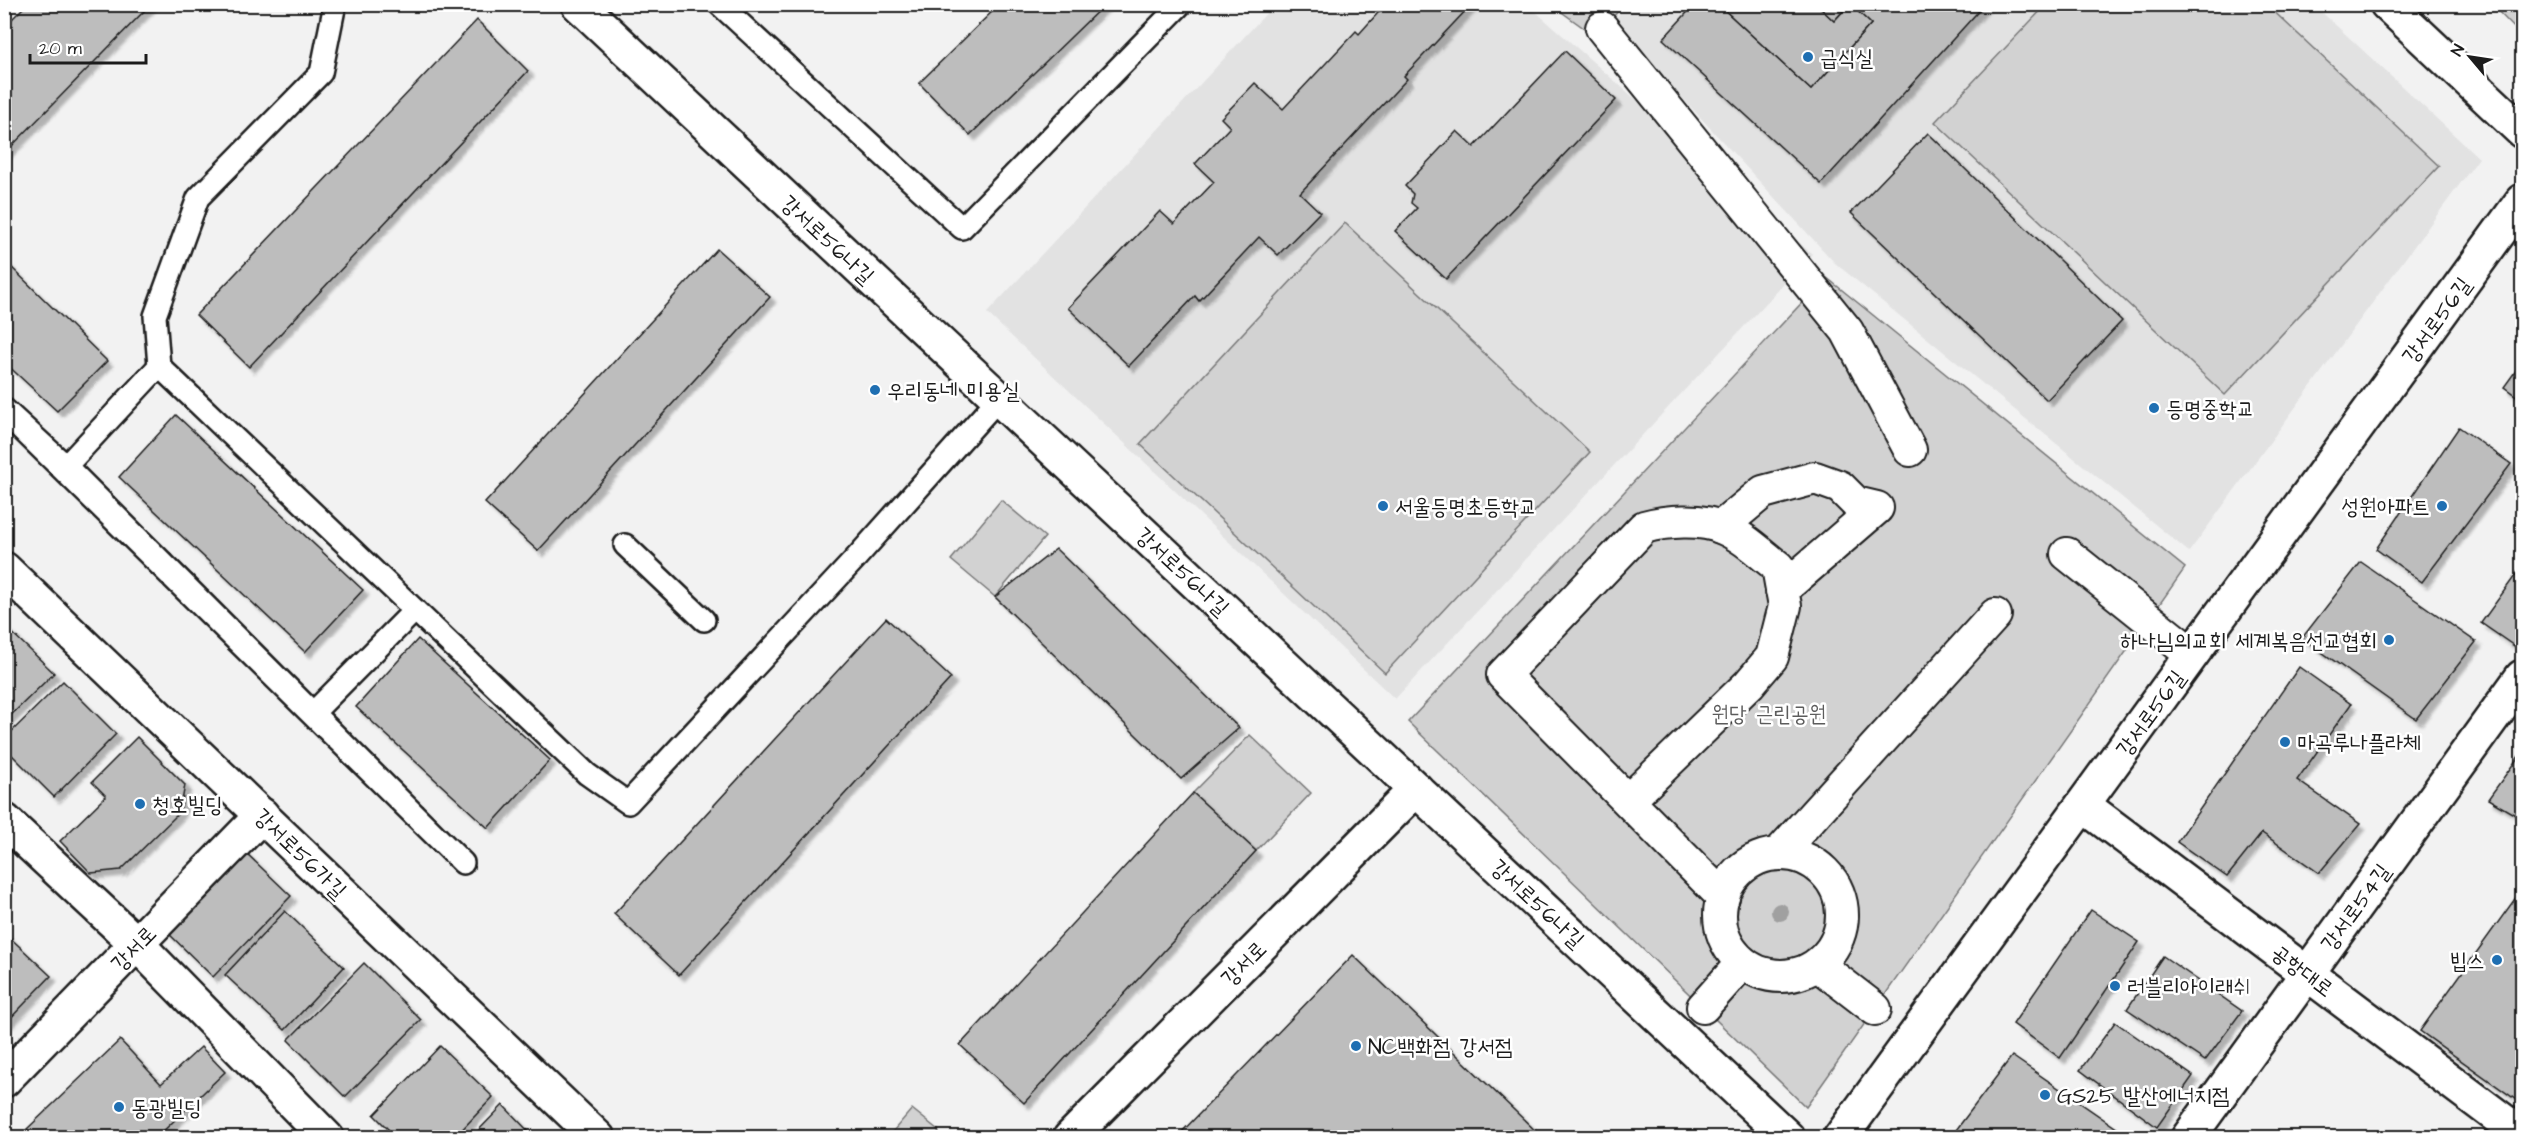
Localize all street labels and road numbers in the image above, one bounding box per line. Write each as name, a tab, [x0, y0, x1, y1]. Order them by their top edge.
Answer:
street label: 강서로56나길	[773, 189, 881, 292]
street label: 강서로56길	[2395, 271, 2479, 371]
street label: 강서로56나길	[1128, 521, 1236, 624]
street label: 강서로56길	[2109, 664, 2193, 764]
street label: 강서로56가길	[247, 802, 353, 906]
street label: 강서로56나길	[1483, 853, 1591, 956]
street label: 강서로54길	[2314, 858, 2399, 958]
street label: 강서로	[104, 919, 164, 979]
street label: 강서로	[1214, 934, 1274, 994]
street label: 공항대로	[2264, 938, 2340, 1005]

